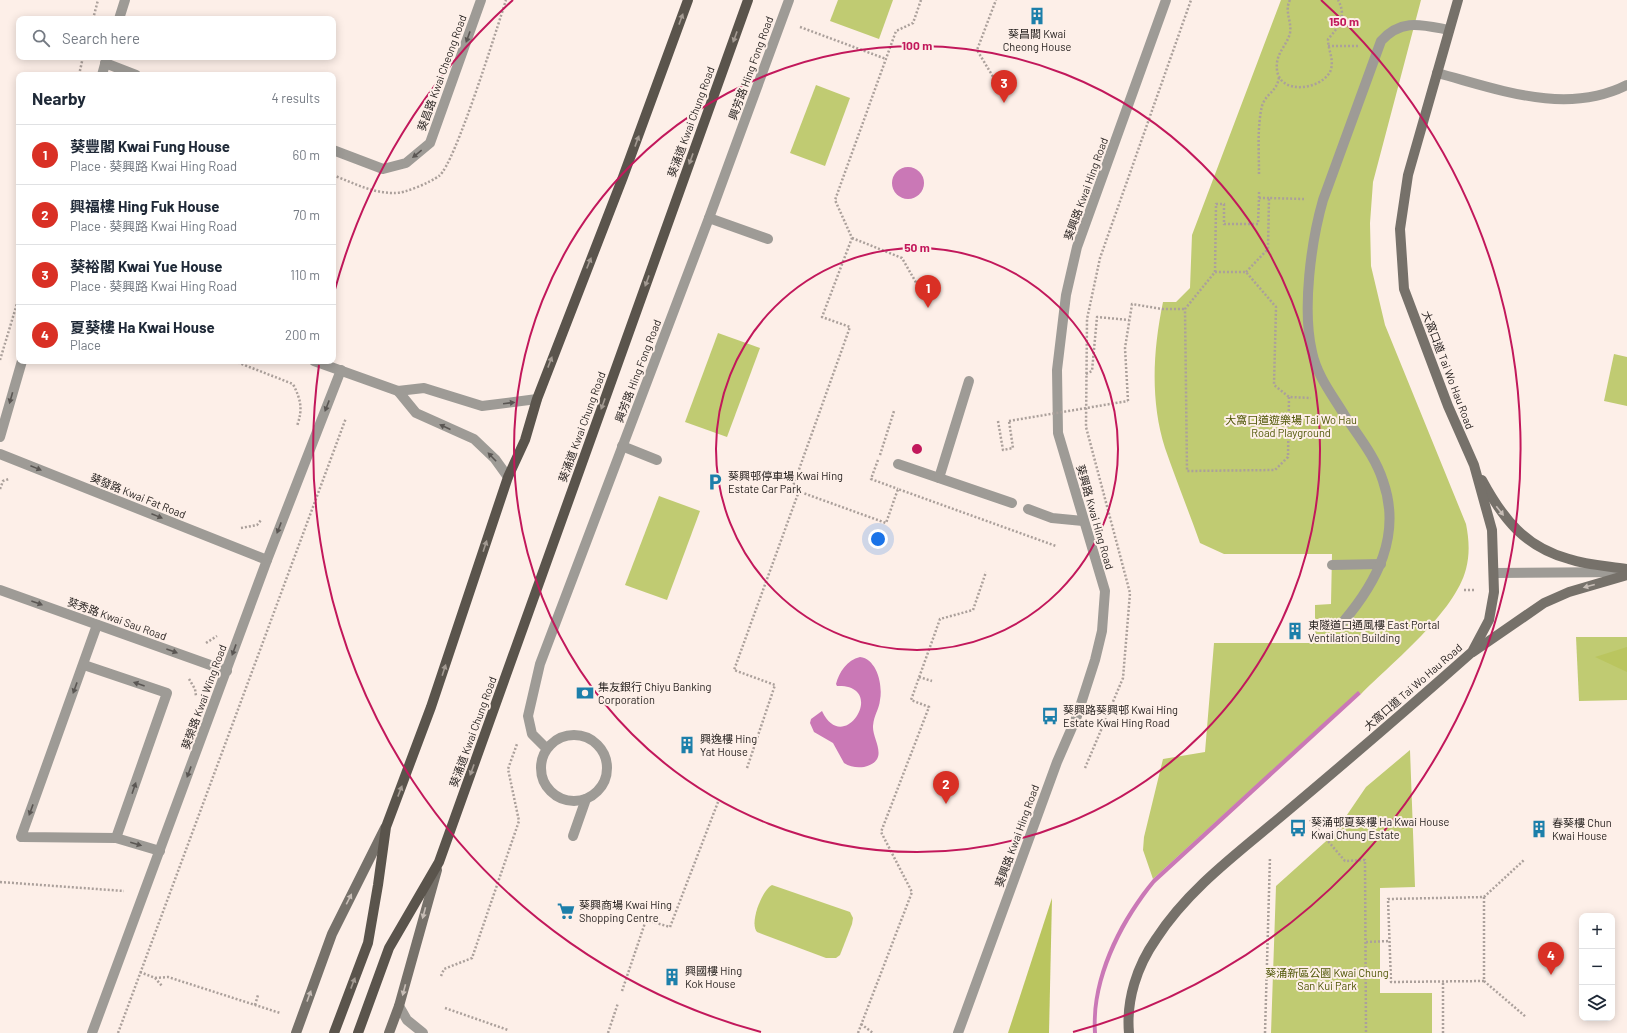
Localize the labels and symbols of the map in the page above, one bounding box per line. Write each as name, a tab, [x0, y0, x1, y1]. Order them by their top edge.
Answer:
building icon: 葵昌閣 Kwai Cheong House	[1027, 6, 1047, 26]
one-way arrow	[679, 12, 685, 24]
street label: 葵昌路 Kwai Cheong Road	[414, 13, 469, 133]
street label: 興芳路 Hing Fong Road	[726, 14, 775, 121]
text: 150 m	[1329, 14, 1359, 28]
place label: 葵昌閣 Kwai Cheong House	[1003, 27, 1071, 53]
one-way arrow	[465, 31, 471, 43]
one-way arrow	[731, 31, 737, 43]
text: 100 m	[902, 38, 932, 52]
street label: 葵涌道 Kwai Chung Road	[664, 65, 717, 179]
pin: 3	[991, 70, 1017, 103]
one-way arrow	[634, 134, 640, 146]
street label: 葵興路 Kwai Hing Road	[1061, 136, 1110, 242]
one-way arrow	[412, 150, 422, 158]
one-way arrow	[687, 154, 693, 166]
text: 50 m	[904, 240, 930, 254]
one-way arrow	[587, 256, 593, 268]
pin: 1	[915, 275, 941, 308]
one-way arrow	[644, 276, 650, 288]
street label: 大窩口道 Tai Wo Hau Road	[1420, 309, 1477, 431]
street label: 興芳路 Hing Fong Road	[612, 317, 663, 424]
one-way arrow	[548, 356, 554, 368]
street label: 葵涌道 Kwai Chung Road	[555, 370, 608, 484]
one-way arrow	[8, 393, 14, 405]
one-way arrow	[600, 398, 606, 410]
one-way arrow	[503, 400, 515, 406]
one-way arrow	[323, 401, 329, 413]
park label: 大窩口道遊樂場 Tai Wo Hau Road Playground	[1225, 413, 1357, 439]
one-way arrow	[438, 423, 450, 429]
centre of rings	[910, 442, 924, 456]
one-way arrow	[487, 452, 497, 462]
street label: 葵興路 Kwai Hing Road	[1074, 463, 1117, 571]
one-way arrow	[31, 465, 42, 471]
place label: 葵興邨停車場 Kwai Hing Estate Car Park	[728, 469, 843, 495]
street label: 葵發路 Kwai Fat Road	[88, 470, 188, 521]
parking icon: 葵興邨停車場 Kwai Hing Estate Car Park	[705, 472, 725, 492]
one-way arrow	[1496, 505, 1504, 516]
one-way arrow	[151, 514, 163, 520]
one-way arrow	[276, 522, 282, 534]
your location	[868, 529, 888, 549]
one-way arrow	[482, 540, 488, 552]
one-way arrow	[1583, 583, 1595, 589]
street label: 葵秀路 Kwai Sau Road	[66, 595, 169, 643]
one-way arrow	[31, 600, 43, 606]
place label: 東隧道口通風樓 East Portal Ventilation Building	[1308, 618, 1440, 644]
building icon: 東隧道口通風樓 East Portal Ventilation Building	[1285, 621, 1305, 641]
street label: 大窩口道 Tai Wo Hau Road	[1361, 641, 1464, 733]
street label: 葵榮路 Kwai Wing Road	[178, 642, 229, 751]
one-way arrow	[231, 644, 237, 656]
one-way arrow	[167, 649, 179, 655]
one-way arrow	[441, 663, 447, 675]
street label: 葵涌道 Kwai Chung Road	[446, 675, 499, 789]
one-way arrow	[133, 680, 145, 686]
place label: 集友銀行 Chiyu Banking Corporation	[598, 680, 711, 706]
one-way arrow	[72, 682, 78, 694]
bank icon: 集友銀行 Chiyu Banking Corporation	[575, 683, 595, 703]
place label: 葵興路葵興邨 Kwai Hing Estate Kwai Hing Road	[1063, 703, 1178, 729]
bus stop icon: 葵興路葵興邨 Kwai Hing Estate Kwai Hing Road	[1040, 706, 1060, 726]
place label: 興逸樓 Hing Yat House	[700, 732, 757, 758]
building icon: 興逸樓 Hing Yat House	[677, 735, 697, 755]
one-way arrow	[468, 765, 474, 777]
one-way arrow	[186, 766, 192, 778]
pin: 2	[933, 771, 959, 804]
one-way arrow	[131, 782, 137, 794]
street label: 葵興路 Kwai Hing Road	[992, 783, 1041, 889]
one-way arrow	[397, 784, 403, 796]
one-way arrow	[28, 805, 34, 817]
place label: 葵涌邨夏葵樓 Ha Kwai House Kwai Chung Estate	[1311, 815, 1450, 841]
place label: 春葵樓 Chun Kwai House	[1552, 816, 1612, 842]
bus stop icon: 葵涌邨夏葵樓 Ha Kwai House Kwai Chung Estate	[1288, 818, 1308, 838]
building icon: 春葵樓 Chun Kwai House	[1529, 819, 1549, 839]
one-way arrow	[130, 841, 142, 847]
one-way arrow	[346, 894, 353, 905]
place label: 葵興商場 Kwai Hing Shopping Centre	[579, 898, 672, 924]
supermarket icon: 葵興商場 Kwai Hing Shopping Centre	[556, 901, 576, 921]
one-way arrow	[421, 907, 427, 920]
pin: 4	[1538, 942, 1564, 975]
place label: 興國樓 Hing Kok House	[685, 964, 742, 990]
park label: 葵涌新區公園 Kwai Chung San Kui Park	[1265, 966, 1389, 992]
building icon: 興國樓 Hing Kok House	[662, 967, 682, 987]
one-way arrow	[350, 977, 356, 989]
one-way arrow	[401, 984, 407, 996]
one-way arrow	[307, 990, 313, 1002]

